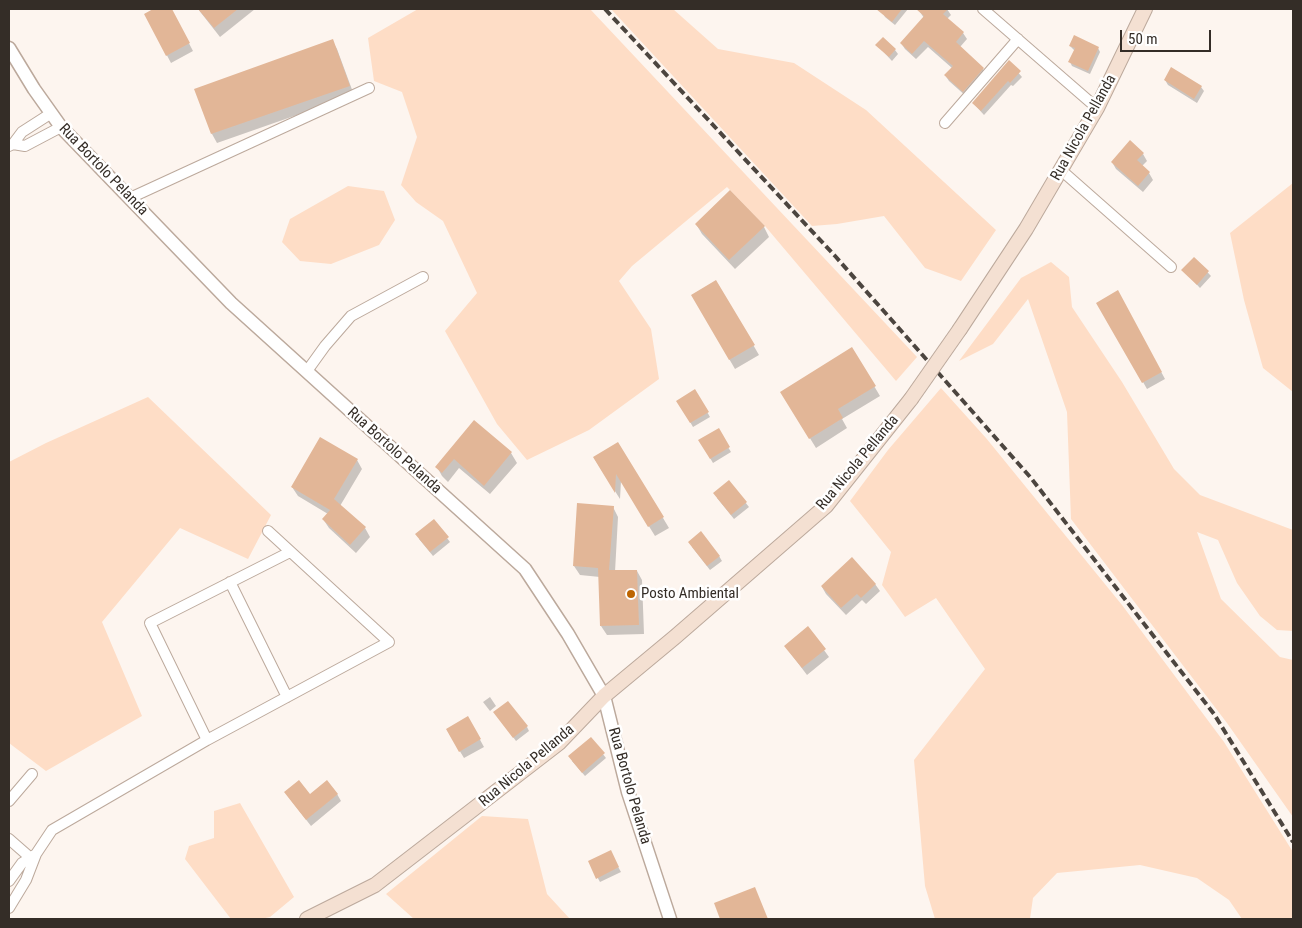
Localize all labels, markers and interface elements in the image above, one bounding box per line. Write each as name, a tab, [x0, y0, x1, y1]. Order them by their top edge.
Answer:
scale bar	[1122, 20, 1213, 52]
text: 50 m	[1128, 30, 1158, 48]
street label: Rua Nicola Pellanda	[1047, 72, 1121, 184]
street label: Rua Bortolo Pelanda	[55, 120, 151, 220]
street label: Rua Bortolo Pelanda	[343, 404, 445, 498]
street label: Rua Nicola Pellanda	[813, 412, 903, 514]
place label: Posto Ambiental	[641, 585, 739, 603]
marker: Posto Ambiental	[625, 588, 637, 600]
street label: Rua Nicola Pellanda	[476, 721, 578, 811]
street label: Rua Bortolo Pelanda	[604, 726, 654, 846]

